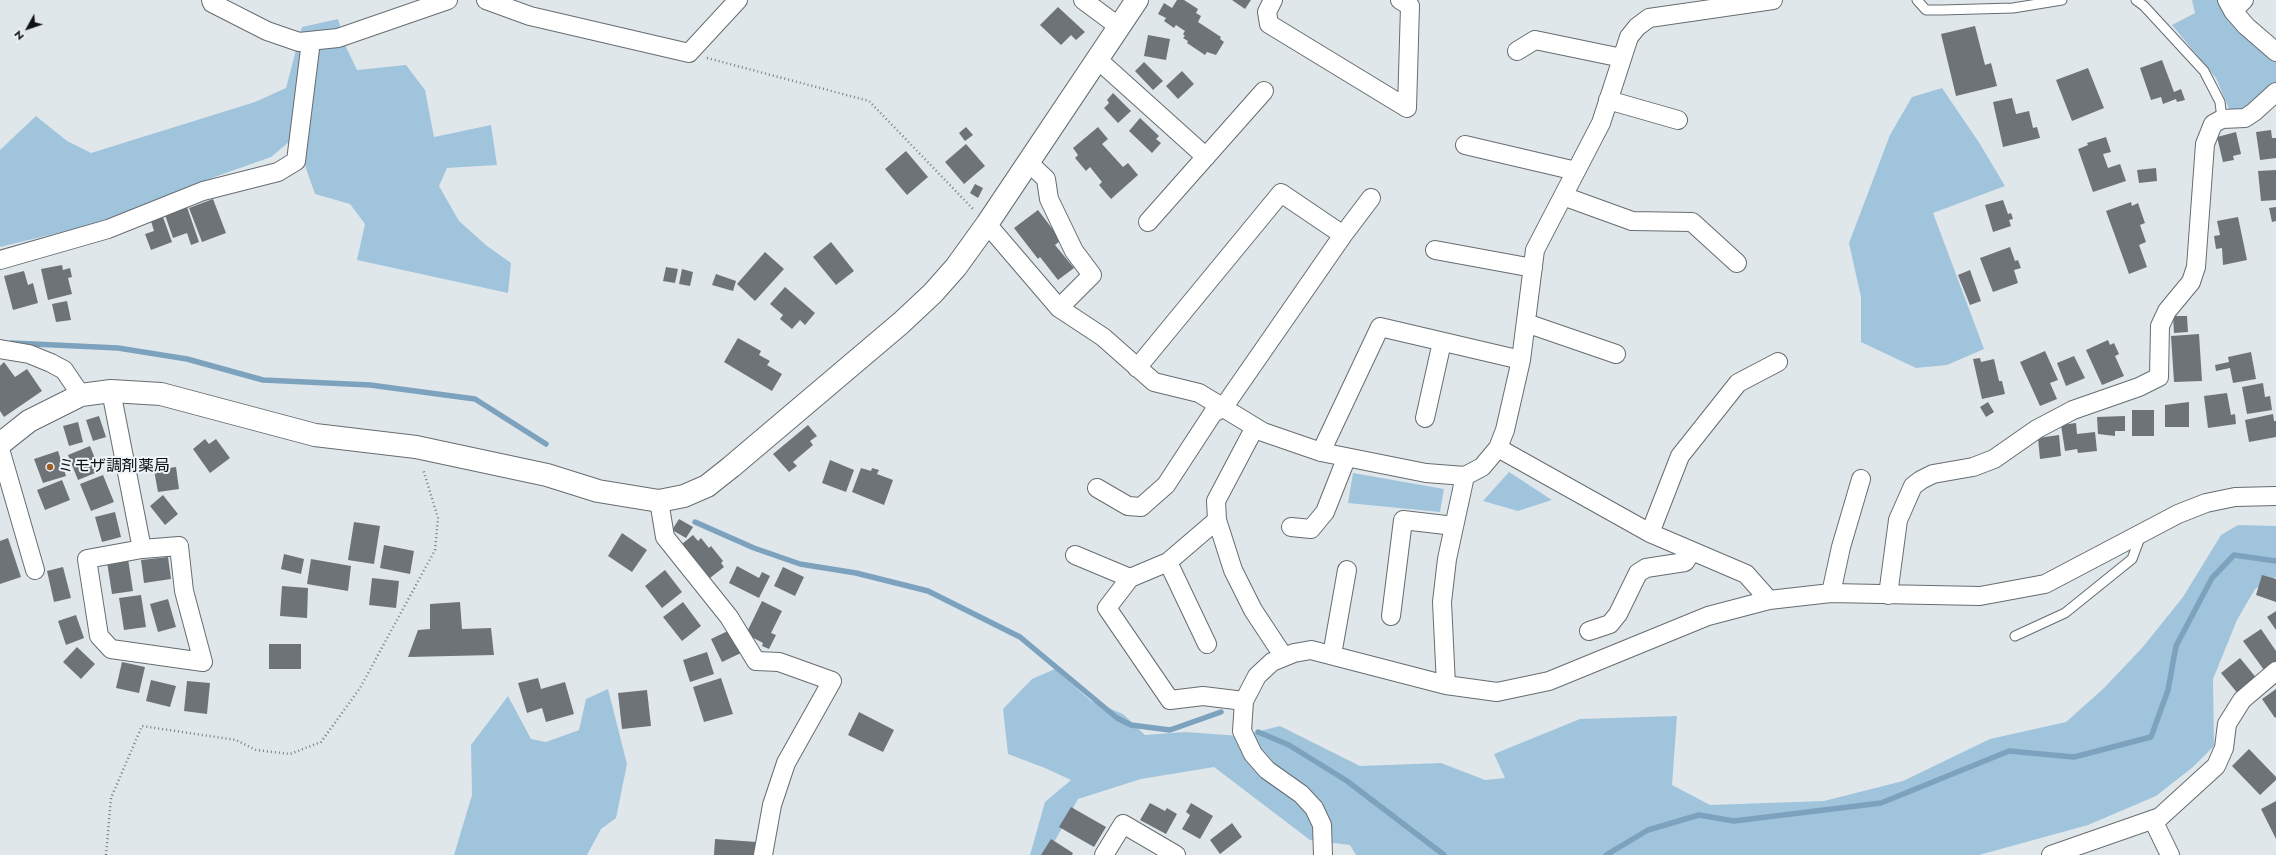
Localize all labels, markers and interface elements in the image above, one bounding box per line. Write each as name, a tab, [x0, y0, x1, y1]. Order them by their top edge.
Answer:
north arrow	[8, 8, 48, 48]
text: N	[10, 27, 28, 44]
place label: ミモザ調剤薬局	[58, 457, 170, 477]
marker: ミモザ調剤薬局	[45, 462, 55, 472]

